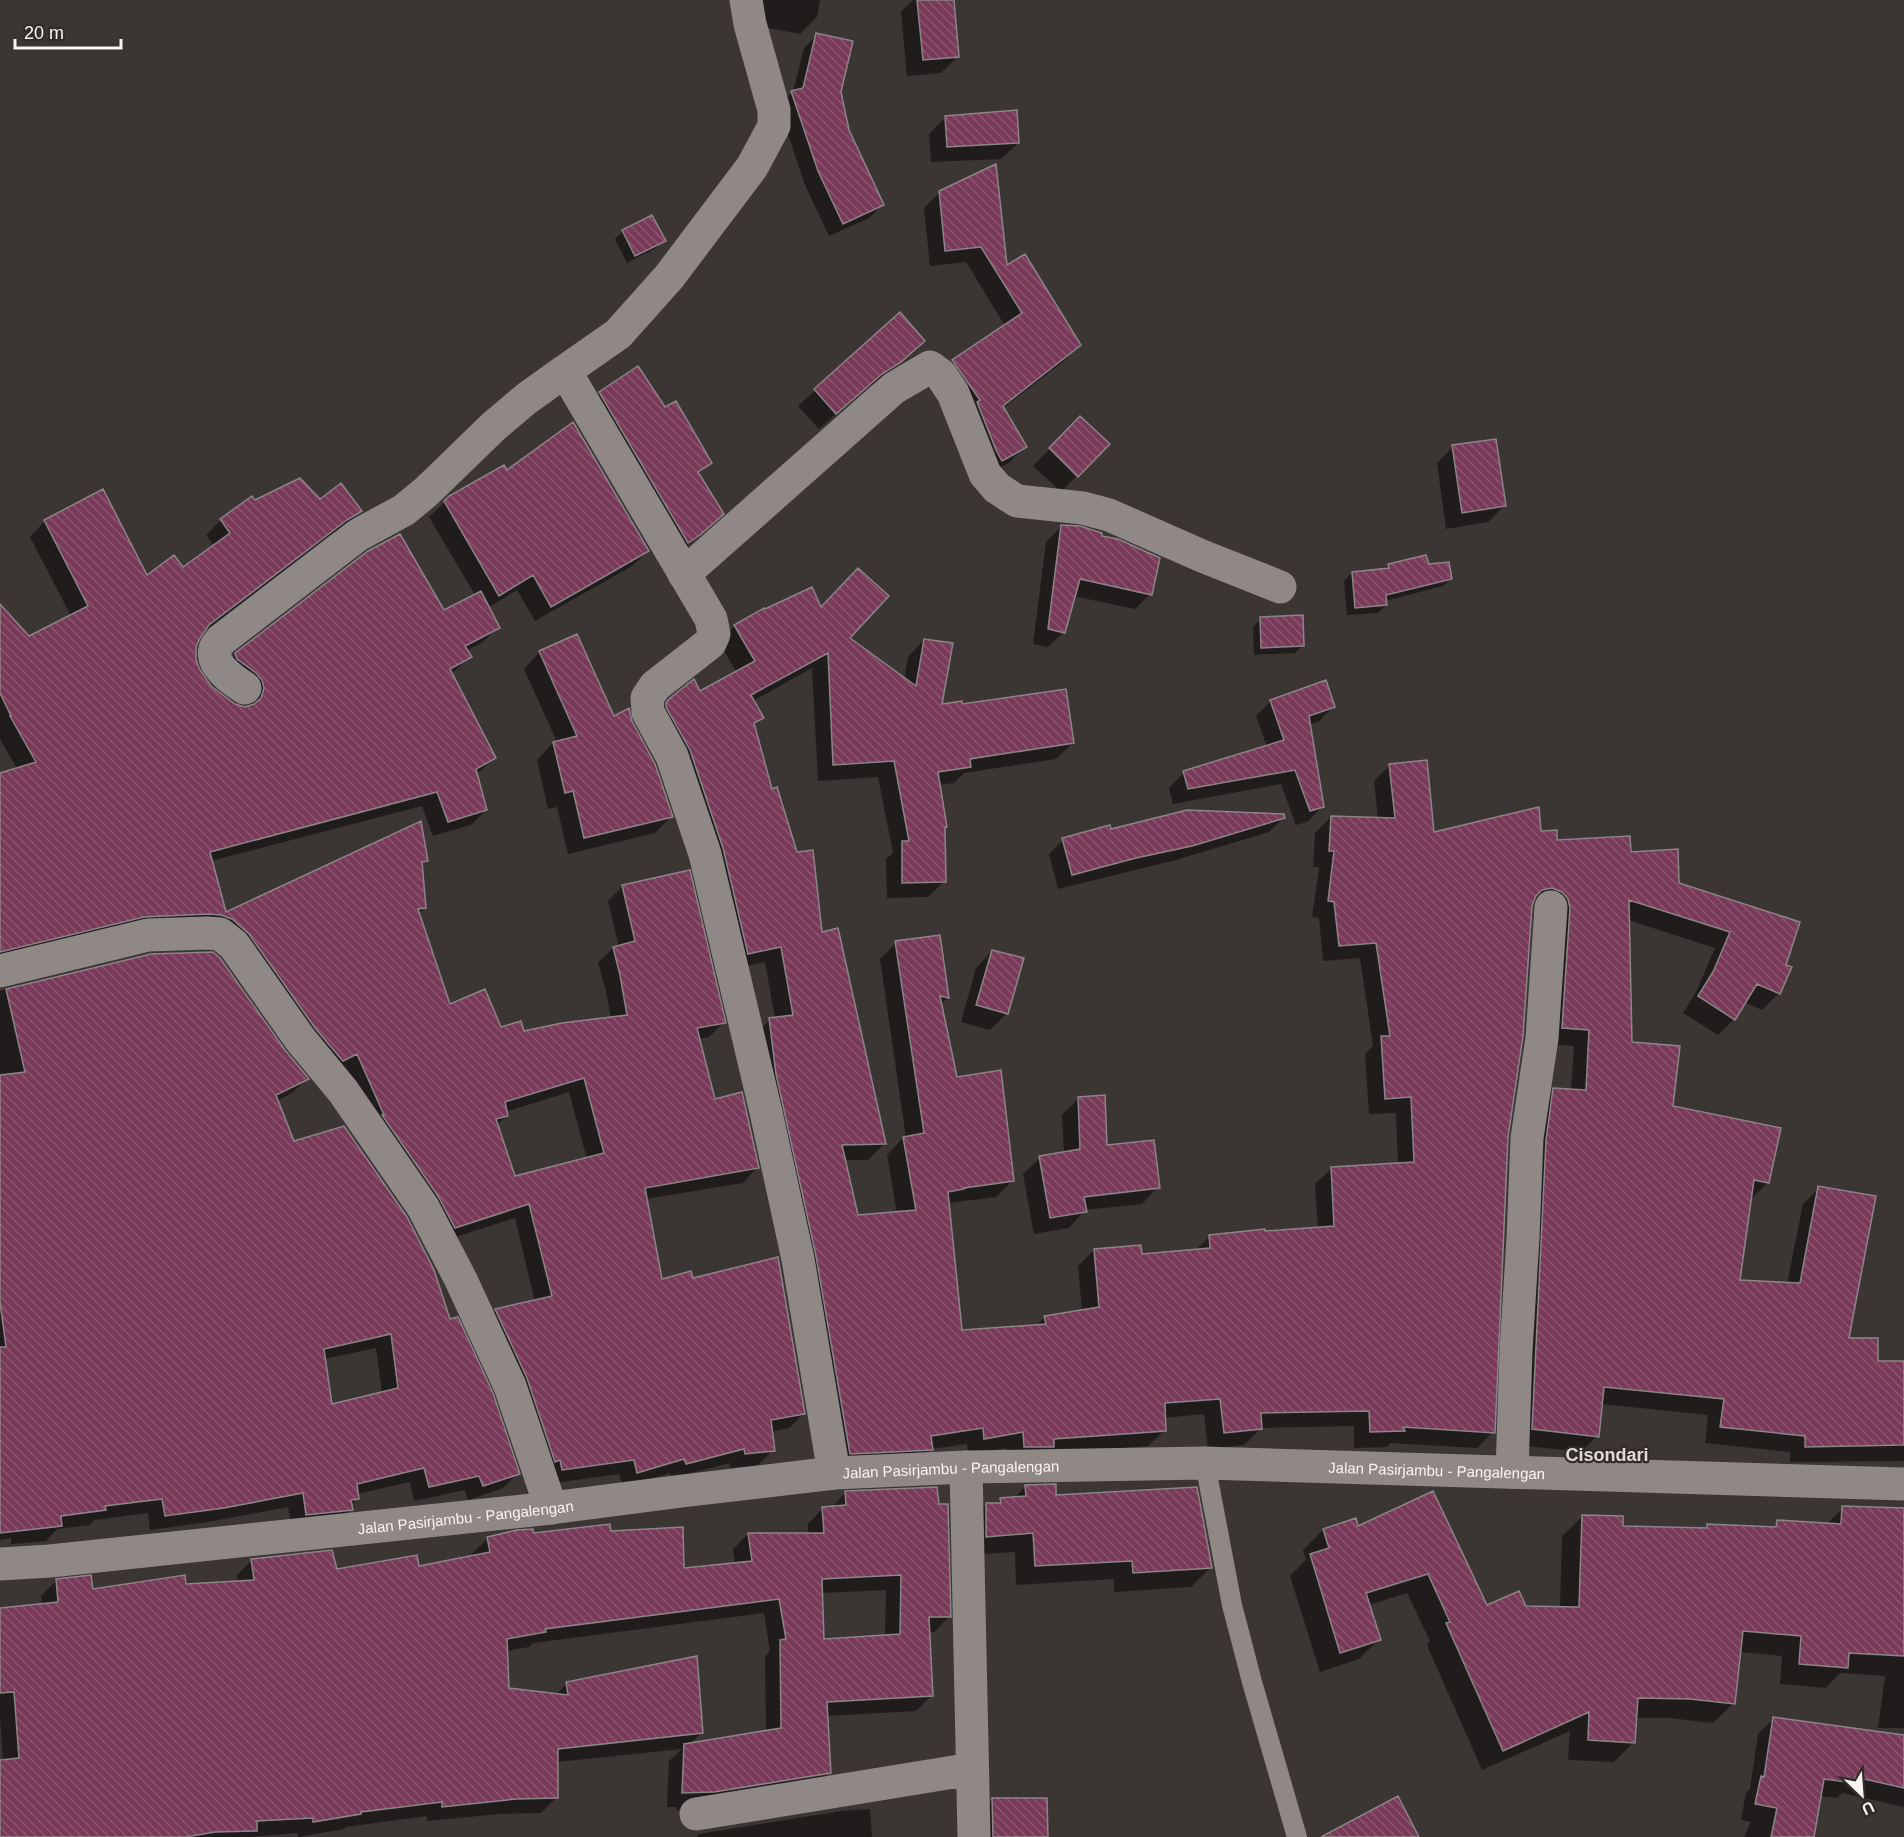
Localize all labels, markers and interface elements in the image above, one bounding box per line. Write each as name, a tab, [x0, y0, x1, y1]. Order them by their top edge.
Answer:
scale bar	[15, 12, 122, 50]
text: 20 m	[24, 23, 64, 43]
district label: Cisondari	[1565, 1445, 1649, 1465]
street label: Jalan Pasirjambu - Pangalengan	[842, 1457, 1059, 1481]
street label: Jalan Pasirjambu - Pangalengan	[1328, 1458, 1545, 1482]
street label: Jalan Pasirjambu - Pangalengan	[357, 1497, 574, 1537]
north arrow	[1832, 1765, 1892, 1825]
text: U	[1859, 1798, 1877, 1818]

